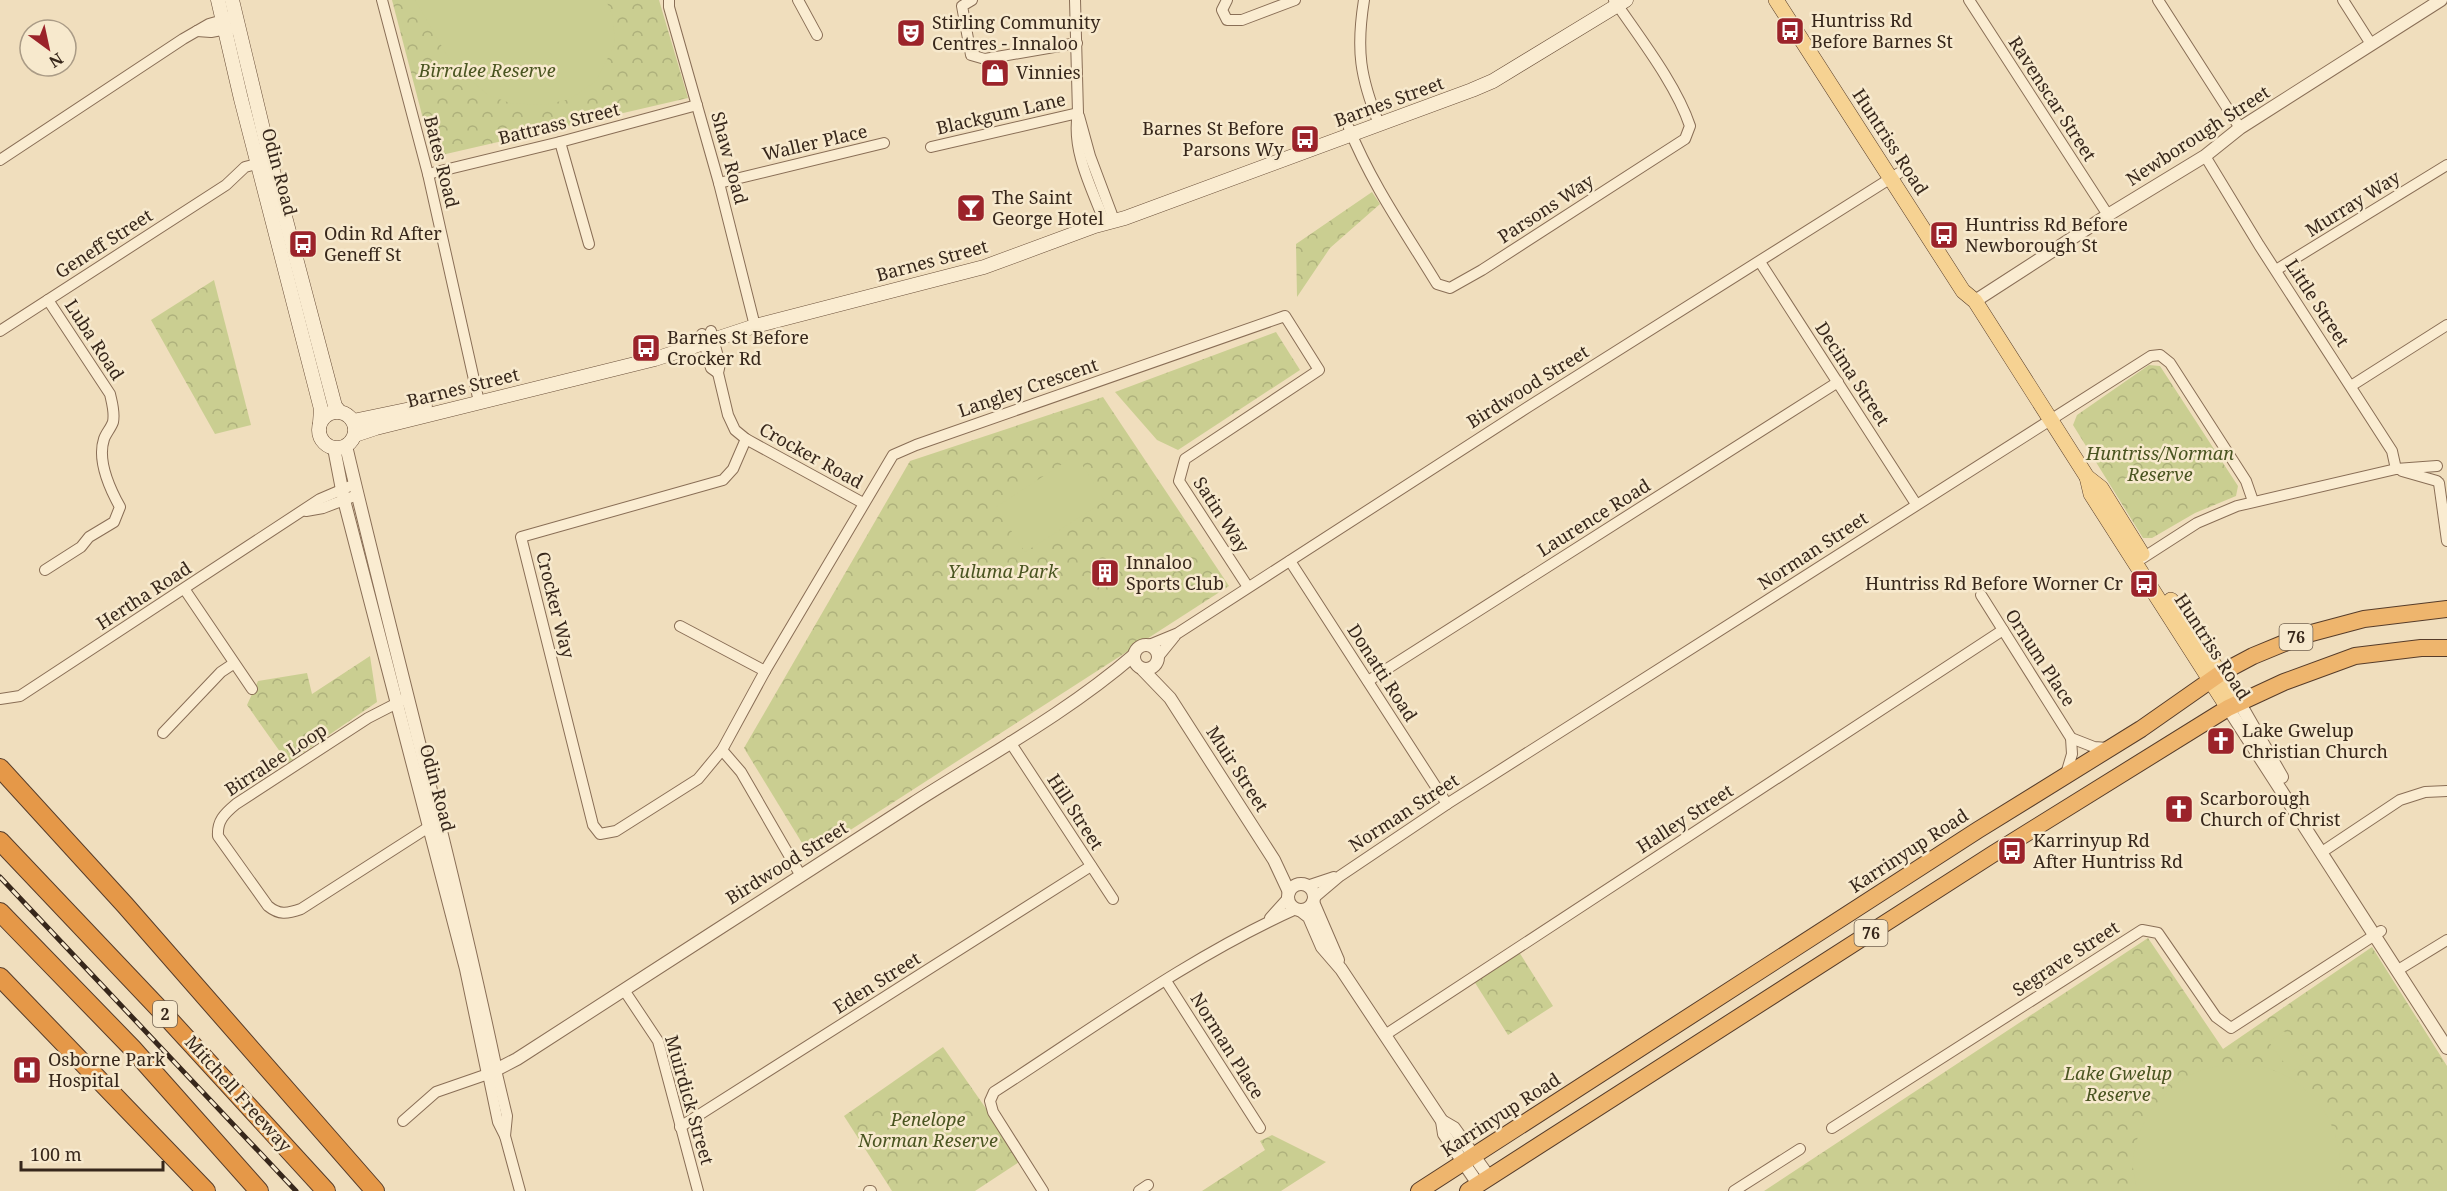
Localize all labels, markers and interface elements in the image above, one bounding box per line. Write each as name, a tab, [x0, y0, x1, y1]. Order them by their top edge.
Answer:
place label: Huntriss Rd Before Barnes St	[1811, 8, 1953, 53]
place label: Stirling Community Centres - Innaloo	[932, 10, 1101, 55]
bus stop icon: Huntriss Rd Before Barnes St	[1774, 15, 1806, 47]
theatre icon: Stirling Community Centres - Innaloo	[895, 17, 927, 49]
north arrow	[18, 18, 78, 78]
street label: Ravenscar Street	[2004, 32, 2102, 165]
text: N	[45, 48, 67, 73]
shop icon: Vinnies	[979, 57, 1011, 89]
park label: Birralee Reserve	[417, 58, 556, 82]
place label: Vinnies	[1016, 60, 1081, 84]
street label: Barnes Street	[1331, 70, 1447, 132]
street label: Newborough Street	[2121, 80, 2274, 191]
street label: Huntriss Road	[1848, 84, 1934, 199]
street label: Blackgum Lane	[934, 86, 1068, 140]
street label: Battrass Street	[496, 96, 622, 150]
street label: Shaw Road	[706, 109, 754, 207]
street label: Bates Road	[419, 113, 465, 210]
place label: Barnes St Before Parsons Wy	[1142, 116, 1285, 161]
street label: Waller Place	[760, 118, 869, 166]
bus stop icon: Barnes St Before Parsons Wy	[1289, 123, 1321, 155]
street label: Odin Road	[257, 125, 303, 218]
street label: Murray Way	[2301, 164, 2405, 242]
street label: Parsons Way	[1493, 168, 1599, 248]
place label: The Saint George Hotel	[992, 185, 1104, 230]
bar icon: The Saint George Hotel	[955, 192, 987, 224]
street label: Geneff Street	[50, 203, 157, 284]
place label: Huntriss Rd Before Newborough St	[1965, 212, 2128, 257]
bus stop icon: Huntriss Rd Before Newborough St	[1928, 219, 1960, 251]
place label: Odin Rd After Geneff St	[324, 221, 442, 266]
bus stop icon: Odin Rd After Geneff St	[287, 228, 319, 260]
street label: Barnes Street	[873, 234, 990, 286]
street label: Little Street	[2281, 254, 2355, 351]
street label: Luba Road	[60, 294, 130, 385]
street label: Decima Street	[1810, 317, 1895, 430]
place label: Barnes St Before Crocker Rd	[667, 325, 809, 370]
bus stop icon: Barnes St Before Crocker Rd	[630, 332, 662, 364]
street label: Birdwood Street	[1462, 339, 1593, 433]
street label: Langley Crescent	[955, 352, 1101, 422]
street label: Barnes Street	[404, 362, 521, 413]
street label: Crocker Road	[755, 417, 868, 494]
park label: Huntriss/Norman Reserve	[2085, 441, 2234, 486]
street label: Satin Way	[1188, 472, 1256, 558]
street label: Laurence Road	[1532, 473, 1655, 562]
street label: Norman Street	[1753, 506, 1872, 595]
street label: Crocker Way	[531, 549, 581, 661]
place label: Innaloo Sports Club	[1126, 550, 1224, 595]
street label: Hertha Road	[91, 556, 195, 635]
building icon: Innaloo Sports Club	[1089, 557, 1121, 589]
park label: Yuluma Park	[948, 559, 1059, 583]
bus stop icon: Huntriss Rd Before Worner Cr	[2128, 568, 2160, 600]
place label: Huntriss Rd Before Worner Cr	[1865, 571, 2124, 595]
street label: Huntriss Road	[2170, 589, 2256, 704]
street label: Ornum Place	[2000, 604, 2081, 711]
street label: Donatti Road	[1342, 619, 1423, 726]
road number: 76	[2280, 624, 2312, 650]
street label: Birralee Loop	[220, 717, 331, 801]
place label: Lake Gwelup Christian Church	[2242, 718, 2388, 763]
street label: Muir Street	[1201, 721, 1274, 816]
church icon: Lake Gwelup Christian Church	[2205, 725, 2237, 757]
street label: Odin Road	[415, 741, 461, 834]
street label: Norman Street	[1344, 768, 1463, 857]
street label: Hill Street	[1042, 769, 1109, 854]
street label: Halley Street	[1632, 778, 1737, 858]
place label: Scarborough Church of Christ	[2200, 786, 2340, 831]
church icon: Scarborough Church of Christ	[2163, 793, 2195, 825]
street label: Karrinyup Road	[1844, 803, 1973, 898]
street label: Birdwood Street	[721, 815, 852, 909]
place label: Karrinyup Rd After Huntriss Rd	[2033, 828, 2183, 873]
bus stop icon: Karrinyup Rd After Huntriss Rd	[1996, 835, 2028, 867]
street label: Segrave Street	[2008, 915, 2123, 1002]
road number: 76	[1854, 920, 1888, 946]
street label: Eden Street	[828, 946, 925, 1018]
street label: Norman Place	[1186, 988, 1270, 1103]
road number: 2	[153, 1001, 177, 1027]
street label: Mitchell Freeway	[180, 1030, 298, 1157]
street label: Muirdick Street	[660, 1032, 720, 1167]
place label: Osborne Park Hospital	[48, 1047, 166, 1092]
hospital icon: Osborne Park Hospital	[11, 1054, 43, 1086]
park label: Lake Gwelup Reserve	[2063, 1061, 2172, 1106]
street label: Karrinyup Road	[1436, 1067, 1565, 1162]
park label: Penelope Norman Reserve	[857, 1107, 998, 1152]
scale bar	[21, 1134, 164, 1172]
text: 100 m	[30, 1142, 82, 1166]

